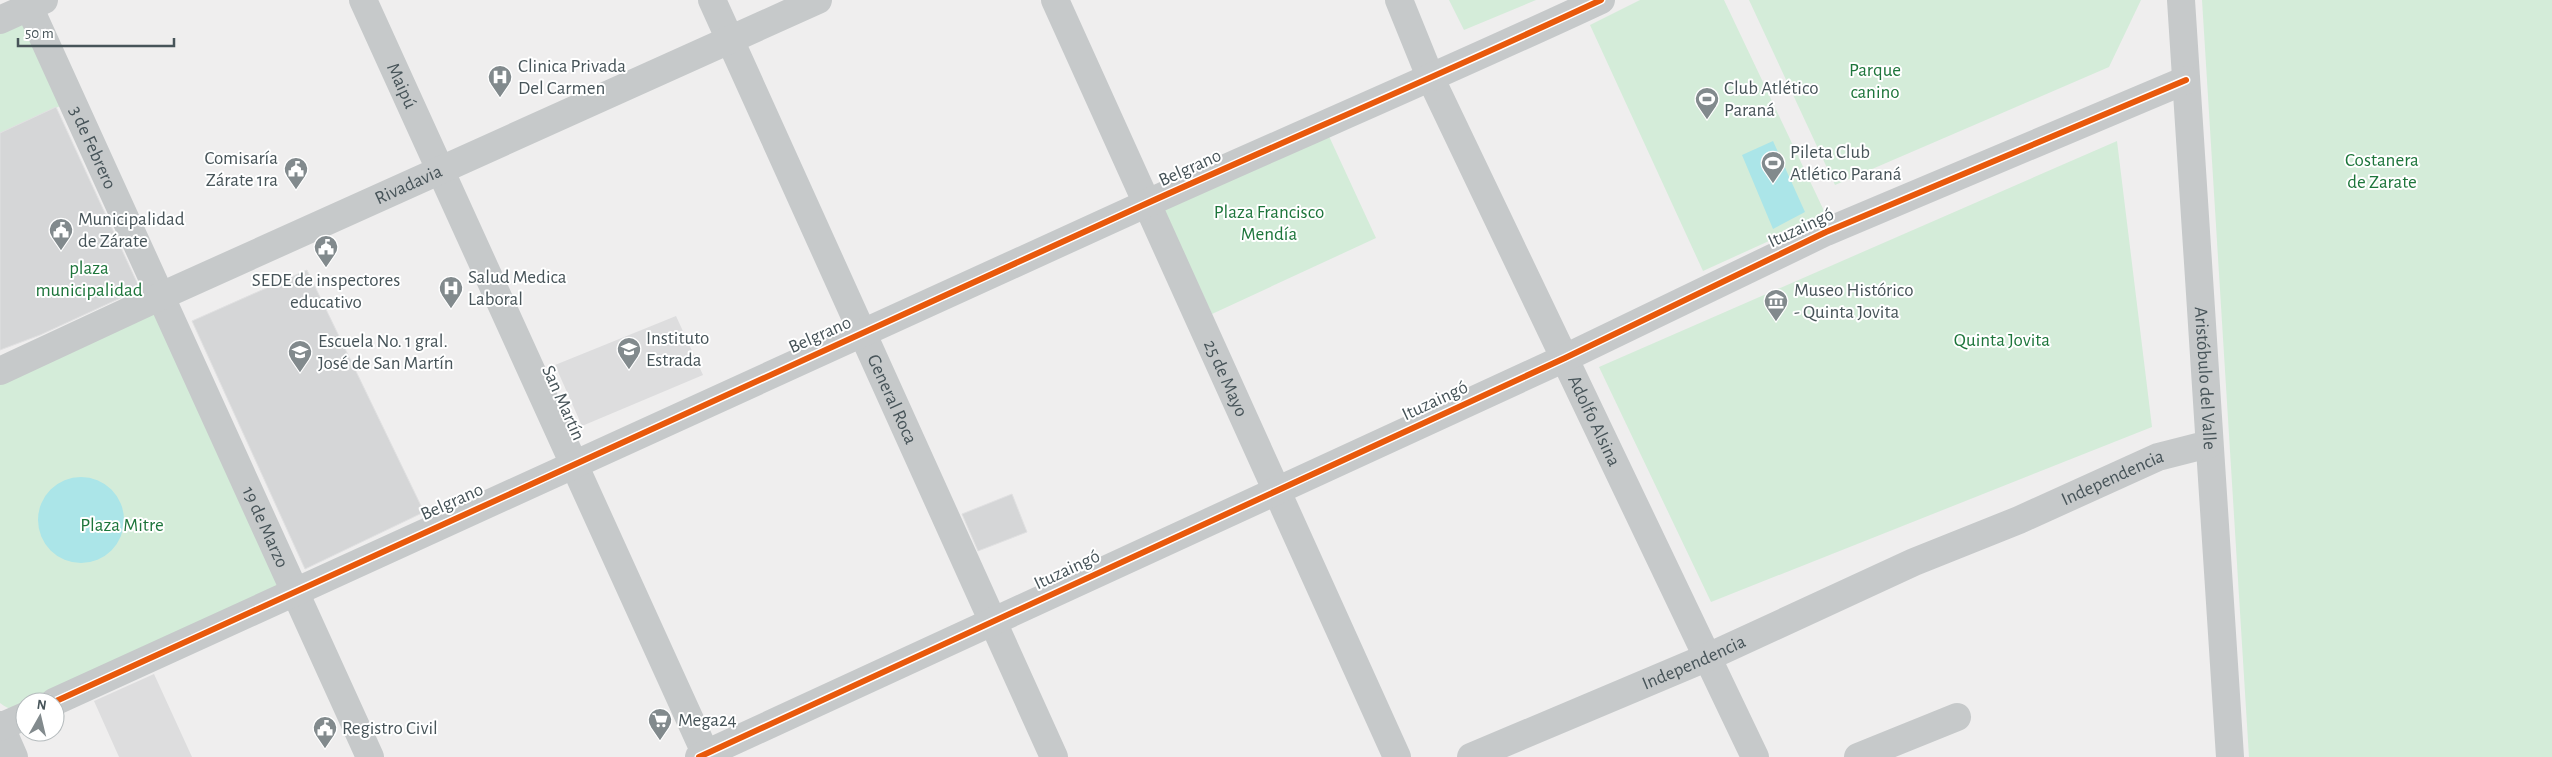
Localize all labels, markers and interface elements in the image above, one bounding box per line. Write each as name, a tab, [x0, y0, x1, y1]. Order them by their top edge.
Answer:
scale bar	[18, 15, 174, 47]
text: 50 m	[25, 26, 54, 41]
place label: Clinica Privada Del Carmen	[518, 57, 626, 98]
street label: Maipú	[383, 60, 421, 111]
park label: Parque canino	[1849, 61, 1901, 102]
hospital icon: Clinica Privada Del Carmen	[487, 64, 513, 98]
place label: Club Atlético Paraná	[1724, 79, 1819, 120]
sports icon: Club Atlético Paraná	[1694, 86, 1720, 120]
street label: 3 de Febrero	[66, 103, 120, 192]
place label: Pileta Club Atlético Paraná	[1790, 143, 1902, 184]
street label: Belgrano	[1156, 146, 1224, 190]
place label: Comisaría Zárate 1ra	[204, 149, 278, 190]
sports icon: Pileta Club Atlético Paraná	[1760, 150, 1786, 184]
park label: Costanera de Zarate	[2345, 151, 2419, 192]
public building icon: Comisaría Zárate 1ra	[283, 156, 309, 190]
street label: Rivadavia	[372, 161, 445, 208]
park label: Plaza Francisco Mendía	[1214, 203, 1324, 244]
street label: Ituzaingó	[1765, 205, 1837, 251]
place label: Municipalidad de Zárate	[78, 210, 185, 251]
public building icon: Municipalidad de Zárate	[48, 217, 74, 251]
public building icon: SEDE de inspectores educativo	[313, 234, 339, 268]
park label: plaza municipalidad	[35, 259, 143, 300]
place label: Salud Medica Laboral	[468, 268, 567, 309]
place label: SEDE de inspectores educativo	[252, 271, 400, 312]
hospital icon: Salud Medica Laboral	[438, 275, 464, 309]
place label: Museo Histórico - Quinta Jovita	[1794, 281, 1914, 322]
museum icon: Museo Histórico - Quinta Jovita	[1763, 288, 1789, 322]
street label: Aristóbulo del Valle	[2191, 306, 2220, 450]
street label: Belgrano	[786, 313, 854, 357]
place label: Instituto Estrada	[646, 329, 709, 370]
park label: Quinta Jovita	[1954, 331, 2050, 350]
place label: Escuela No. 1 gral. José de San Martín	[318, 332, 454, 373]
school or university icon: Instituto Estrada	[616, 336, 642, 370]
street label: 25 de Mayo	[1200, 337, 1251, 419]
school or university icon: Escuela No. 1 gral. José de San Martín	[287, 339, 313, 373]
street label: General Roca	[864, 351, 921, 447]
street label: San Martín	[538, 363, 588, 443]
street label: Adolfo Alsina	[1565, 372, 1624, 469]
street label: Ituzaingó	[1399, 378, 1471, 424]
street label: Independencia	[2058, 446, 2166, 509]
street label: Belgrano	[418, 480, 486, 524]
street label: 19 de Marzo	[239, 484, 292, 571]
park label: Plaza Mitre	[80, 516, 164, 535]
street label: Ituzaingó	[1031, 547, 1103, 593]
street label: Independencia	[1639, 631, 1749, 693]
north arrow	[15, 692, 65, 742]
text: N	[36, 698, 47, 713]
supermarket icon: Mega24	[647, 707, 673, 741]
place label: Mega24	[678, 711, 737, 730]
public building icon: Registro Civil	[312, 715, 338, 749]
place label: Registro Civil	[342, 719, 438, 738]

